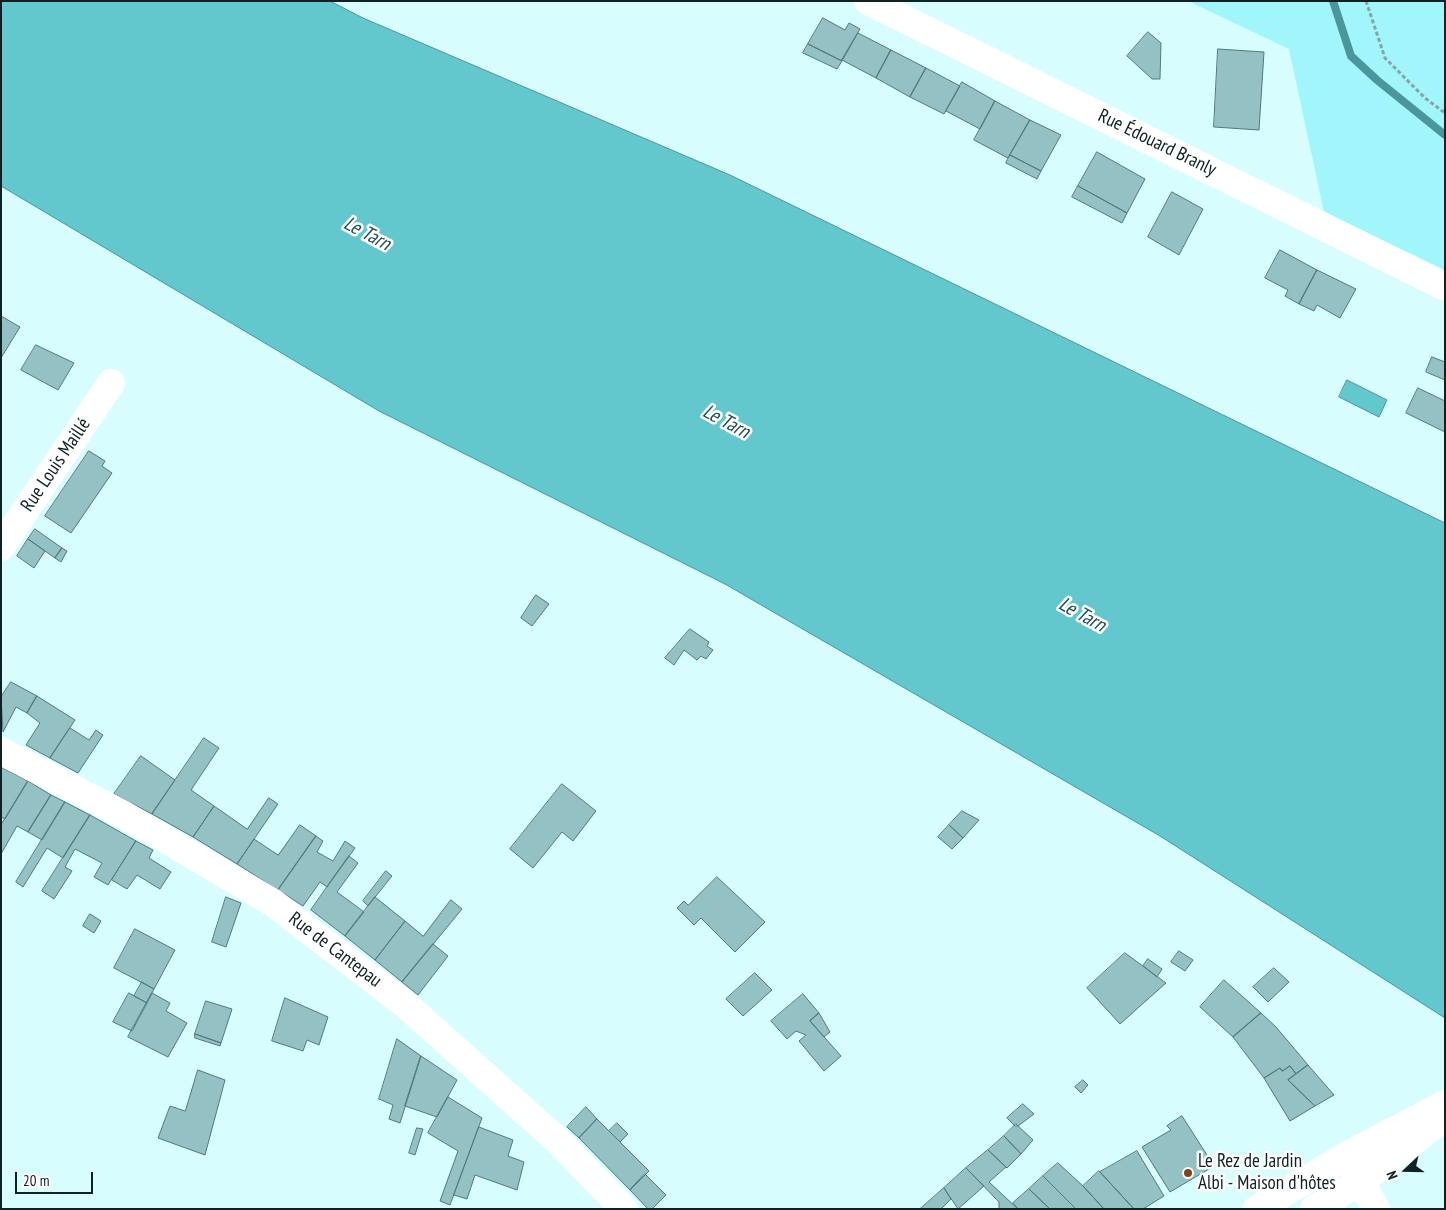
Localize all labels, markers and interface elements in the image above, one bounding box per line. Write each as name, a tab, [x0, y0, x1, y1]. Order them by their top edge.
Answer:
street label: Rue Édouard Branly	[1094, 105, 1220, 181]
water label: Le Tarn	[340, 212, 394, 256]
water label: Le Tarn	[699, 400, 753, 444]
street label: Rue Louis Maillé	[16, 414, 96, 516]
water label: Le Tarn	[1055, 593, 1109, 637]
street label: Rue de Cantepau	[284, 908, 386, 992]
north arrow	[1381, 1145, 1431, 1195]
place label: Le Rez de Jardin Albi - Maison d'hôtes	[1198, 1151, 1336, 1195]
scale bar	[18, 1162, 95, 1194]
marker: Le Rez de Jardin Albi - Maison d'hôtes	[1182, 1167, 1194, 1179]
text: N	[1382, 1169, 1402, 1182]
text: 20 m	[23, 1171, 49, 1190]

